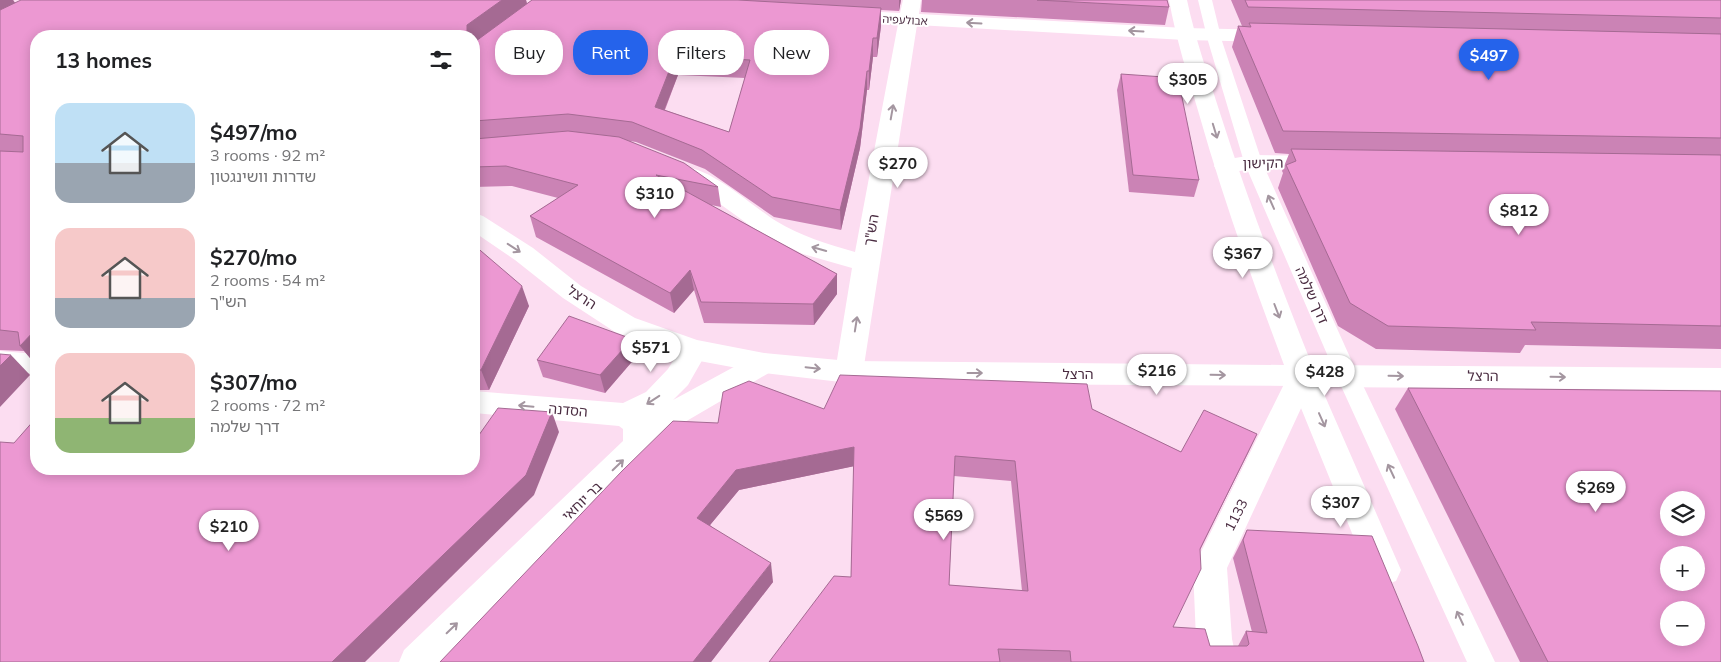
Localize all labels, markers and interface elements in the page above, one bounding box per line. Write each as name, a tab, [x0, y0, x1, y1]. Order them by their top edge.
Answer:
street label: אבולעפיה	[882, 12, 928, 28]
one-way arrow	[966, 19, 982, 28]
one-way arrow	[1128, 27, 1144, 36]
chip: Buy	[495, 30, 563, 75]
chip: Rent	[573, 30, 648, 75]
chip: Filters	[658, 30, 744, 75]
chip: New	[754, 30, 829, 75]
pin: $497	[1459, 38, 1519, 81]
text: $497	[1470, 45, 1508, 65]
icon: filters	[427, 46, 455, 74]
text: 13 homes	[55, 47, 152, 73]
pin: $305	[1158, 62, 1218, 105]
text: $305	[1169, 69, 1207, 89]
one-way arrow	[888, 104, 897, 120]
text: $497/mo	[210, 119, 297, 145]
one-way arrow	[1210, 122, 1220, 138]
icon: home	[95, 123, 155, 183]
text: 3 rooms · 92 m²	[210, 145, 325, 165]
pin: $270	[868, 146, 928, 189]
text: $270	[879, 153, 917, 173]
street label: הקישון	[1242, 154, 1284, 172]
text: שדרות וושינגטון	[210, 166, 316, 186]
pin: $310	[625, 176, 685, 219]
text: $310	[636, 183, 674, 203]
pin: $812	[1489, 194, 1549, 236]
one-way arrow	[1265, 195, 1275, 210]
text: $812	[1500, 200, 1538, 220]
street label: הש"ך	[859, 213, 883, 247]
pin: $367	[1213, 236, 1273, 279]
one-way arrow	[507, 243, 521, 253]
text: $367	[1224, 243, 1262, 263]
text: $270/mo	[210, 244, 297, 270]
one-way arrow	[811, 244, 827, 254]
icon: home	[95, 248, 155, 308]
street label: דרך שלמה	[1291, 263, 1333, 327]
text: 2 rooms · 54 m²	[210, 270, 325, 290]
street label: הרצל	[564, 281, 600, 313]
text: הש"ך	[210, 291, 247, 311]
one-way arrow	[1273, 303, 1282, 318]
one-way arrow	[852, 316, 862, 332]
pin: $571	[621, 330, 681, 373]
text: $571	[632, 337, 670, 357]
pin: $216	[1127, 354, 1187, 396]
pin: $428	[1295, 354, 1355, 397]
text: $216	[1138, 360, 1176, 380]
text: $428	[1306, 361, 1344, 381]
one-way arrow	[804, 363, 820, 373]
street label: הרצל	[1062, 365, 1094, 383]
street label: הרצל	[1467, 367, 1499, 385]
one-way arrow	[966, 368, 983, 378]
text: $307/mo	[210, 369, 297, 395]
one-way arrow	[1210, 370, 1226, 380]
one-way arrow	[1388, 371, 1404, 380]
one-way arrow	[1550, 372, 1566, 382]
icon: home	[95, 373, 155, 433]
text: 2 rooms · 72 m²	[210, 395, 325, 415]
one-way arrow	[646, 395, 660, 406]
street label: הסדנה	[548, 399, 588, 421]
one-way arrow	[518, 401, 534, 411]
one-way arrow	[1318, 412, 1327, 427]
text: דרך שלמה	[210, 416, 280, 436]
one-way arrow	[612, 459, 624, 471]
one-way arrow	[1386, 463, 1396, 478]
pin: $269	[1566, 470, 1626, 513]
text: $269	[1577, 477, 1615, 497]
street label: בר יוחאי	[558, 478, 606, 524]
pin: $307	[1311, 486, 1371, 528]
map controls	[1660, 491, 1705, 646]
button: layers	[1660, 491, 1705, 536]
text: $307	[1322, 492, 1360, 512]
street label: 1133	[1220, 496, 1252, 534]
pin: $569	[914, 498, 974, 541]
text: $569	[925, 505, 963, 525]
pin: $210	[199, 510, 259, 552]
text: $210	[210, 516, 248, 536]
button: +	[1660, 546, 1705, 591]
button: −	[1660, 601, 1705, 646]
one-way arrow	[1455, 611, 1464, 626]
one-way arrow	[445, 622, 458, 634]

